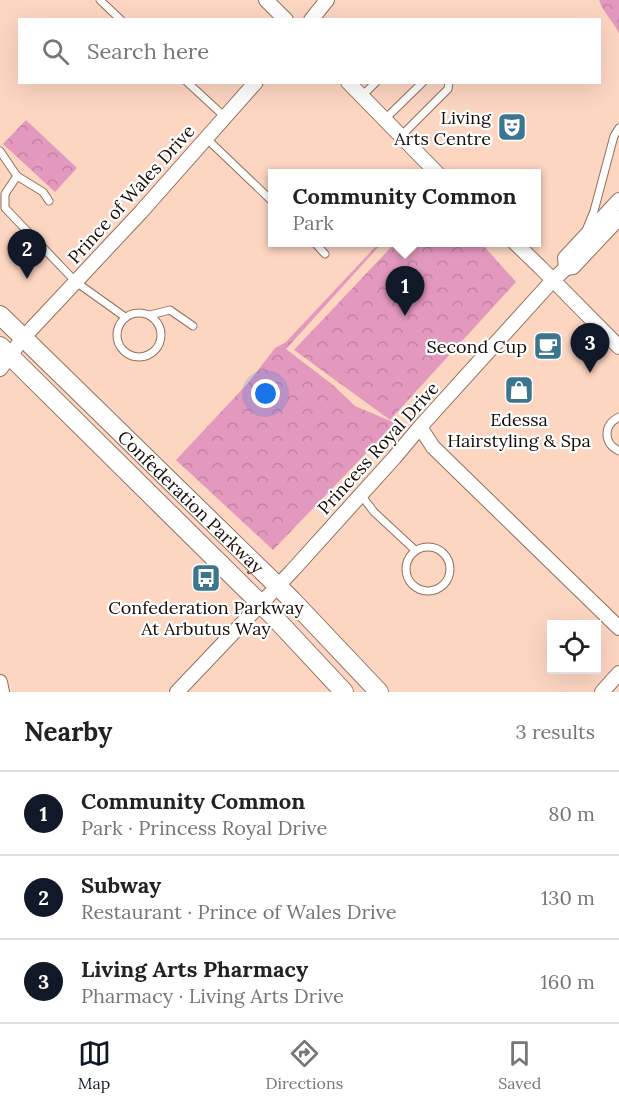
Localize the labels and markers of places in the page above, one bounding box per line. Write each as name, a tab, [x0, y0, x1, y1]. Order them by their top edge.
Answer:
place label: Living Arts Centre	[393, 106, 492, 150]
theatre icon: Living Arts Centre	[496, 111, 528, 143]
pin: 2	[8, 230, 46, 279]
pin: 1	[386, 266, 424, 316]
pin: 3	[570, 324, 610, 373]
cafe icon: Second Cup	[532, 330, 564, 362]
place label: Second Cup	[427, 335, 527, 358]
shop icon: Edessa Hairstyling & Spa	[503, 374, 535, 406]
place label: Edessa Hairstyling & Spa	[447, 408, 591, 452]
bus stop icon: Confederation Parkway At Arbutus Way	[190, 562, 222, 594]
place label: Confederation Parkway At Arbutus Way	[108, 596, 304, 640]

